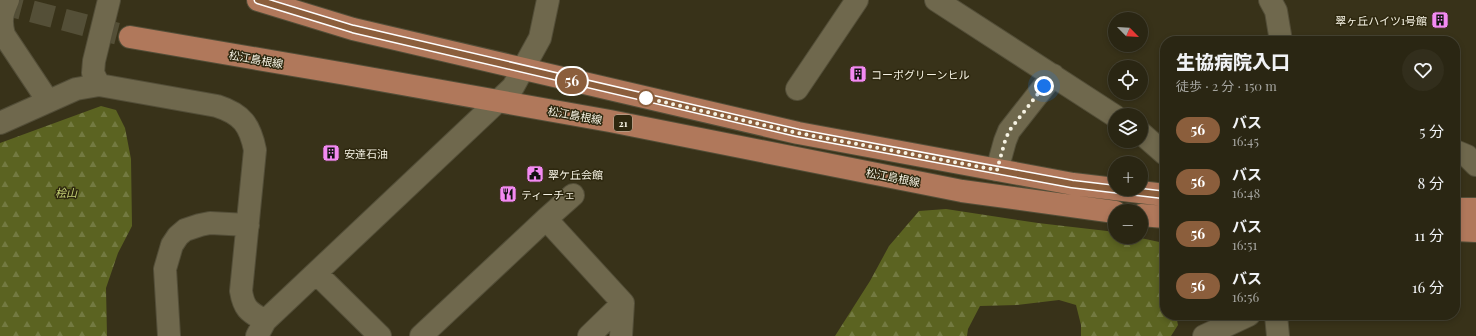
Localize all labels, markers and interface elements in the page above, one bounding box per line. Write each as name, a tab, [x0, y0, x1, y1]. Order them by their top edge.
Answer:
building icon: 翠ヶ丘ハイツ1号館	[1430, 10, 1450, 30]
north arrow	[1108, 12, 1148, 52]
map controls	[1108, 12, 1148, 244]
place label: 翠ヶ丘ハイツ1号館	[1335, 13, 1427, 28]
street label: 松江島根線	[228, 47, 284, 71]
text: 生協病院入口	[1176, 48, 1290, 74]
button: heart	[1402, 49, 1444, 91]
button: locate	[1108, 60, 1148, 100]
building icon: コーポグリーンヒル	[848, 64, 868, 84]
place label: コーポグリーンヒル	[871, 67, 969, 82]
line badge: 56	[554, 68, 590, 94]
text: 56	[565, 71, 579, 90]
your location	[1034, 76, 1054, 96]
text: 徒歩 · 2 分 · 150 m	[1176, 77, 1277, 94]
unlabelled marker	[637, 89, 655, 107]
street label: 松江島根線	[547, 103, 603, 127]
button: layers	[1108, 108, 1148, 148]
text: バス	[1232, 112, 1262, 132]
road number: 21	[614, 115, 632, 131]
text: 56	[1191, 120, 1205, 139]
text: 5 分	[1419, 121, 1444, 141]
text: 16:45	[1232, 132, 1259, 149]
building icon: 安達石油	[321, 143, 341, 163]
place label: 安達石油	[344, 146, 388, 161]
button: +	[1108, 156, 1148, 196]
public building icon: 翠ケ丘会館	[525, 164, 545, 184]
street label: 松江島根線	[865, 164, 921, 190]
text: バス	[1232, 164, 1262, 184]
place label: 翠ケ丘会館	[548, 167, 603, 182]
text: 56	[1191, 172, 1205, 191]
text: 8 分	[1417, 173, 1444, 193]
restaurant icon: ティーチェ	[498, 184, 518, 204]
text: 16:48	[1232, 184, 1260, 201]
park label: 桧山	[55, 185, 78, 200]
place label: ティーチェ	[521, 187, 575, 202]
button: −	[1108, 204, 1148, 244]
text: バス	[1232, 216, 1262, 236]
text: 56	[1191, 224, 1205, 243]
text: 11 分	[1414, 225, 1444, 245]
text: 16:51	[1232, 236, 1257, 253]
text: バス	[1232, 268, 1262, 288]
text: 56	[1191, 276, 1205, 295]
text: 16 分	[1412, 277, 1444, 297]
text: 16:56	[1232, 288, 1259, 305]

